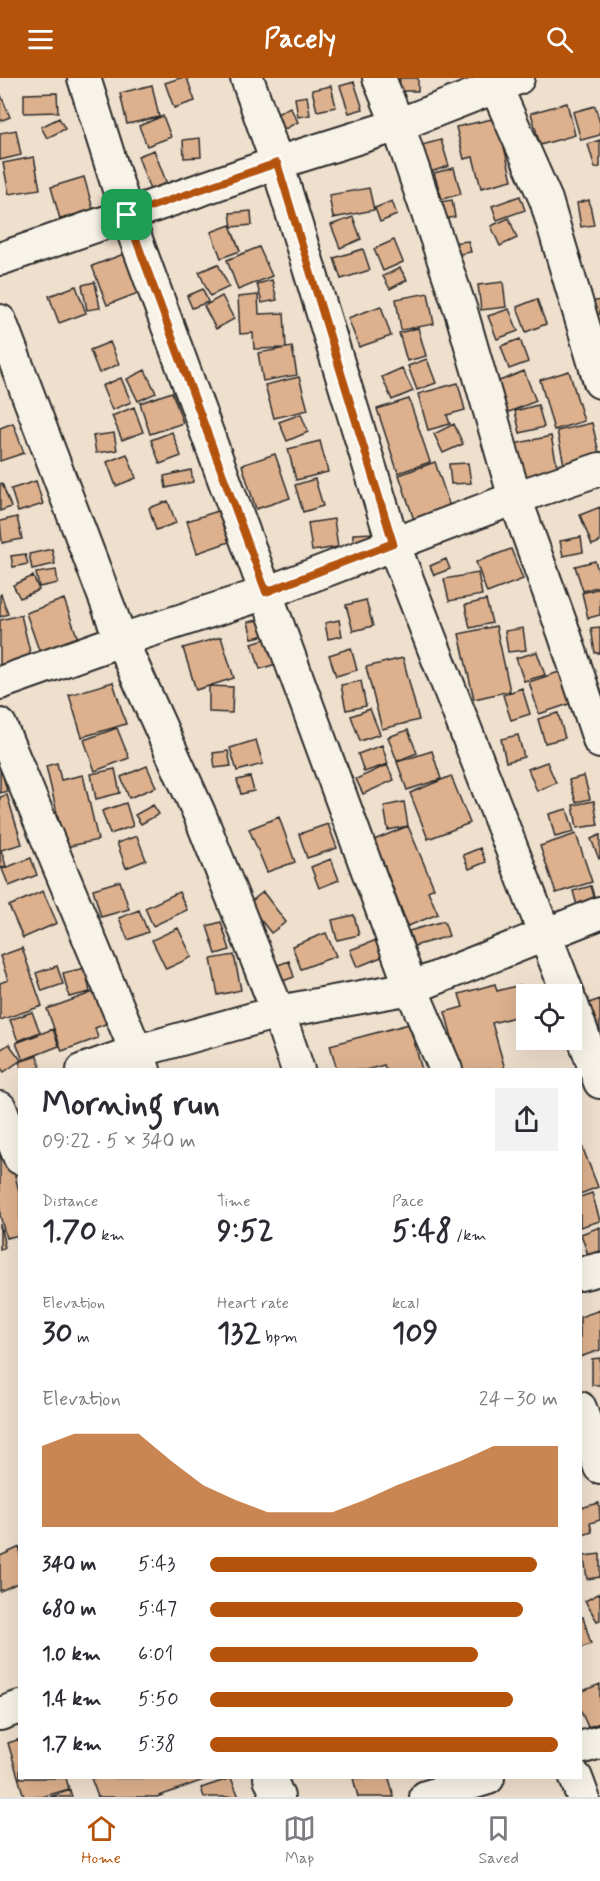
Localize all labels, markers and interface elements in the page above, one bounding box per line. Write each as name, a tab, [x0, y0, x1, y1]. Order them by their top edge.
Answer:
text: Pacely	[264, 22, 336, 57]
icon: menu	[24, 23, 57, 56]
icon: search	[543, 23, 576, 56]
pin	[101, 189, 152, 240]
icon: arrive	[110, 198, 143, 231]
map controls	[516, 984, 582, 1050]
button: locate	[516, 984, 582, 1050]
text: Morning run	[42, 1083, 220, 1127]
button: share	[495, 1088, 558, 1151]
text: 09:22 · 5 × 340 m	[42, 1128, 196, 1155]
text: Distance	[42, 1191, 98, 1212]
text: Time	[217, 1191, 251, 1212]
text: Pace	[392, 1191, 424, 1212]
text: 1.70	[42, 1212, 97, 1251]
text: 9:52	[217, 1212, 274, 1251]
text: 5:48	[392, 1212, 452, 1251]
text: km	[97, 1225, 125, 1246]
text: /km	[452, 1225, 487, 1246]
text: Elevation	[42, 1293, 105, 1314]
text: Heart rate	[217, 1293, 289, 1314]
text: kcal	[392, 1293, 419, 1314]
text: 30	[42, 1314, 73, 1353]
text: 132	[217, 1314, 261, 1353]
text: 109	[392, 1314, 438, 1353]
text: m	[73, 1327, 90, 1348]
text: bpm	[261, 1327, 298, 1348]
text: Elevation	[42, 1386, 121, 1413]
text: 24–30 m	[479, 1386, 558, 1413]
text: 340 m	[42, 1551, 97, 1578]
text: 5:43	[138, 1551, 175, 1578]
text: 680 m	[42, 1596, 97, 1623]
text: 5:47	[138, 1596, 177, 1623]
text: 1.0 km	[42, 1641, 101, 1668]
text: 6:01	[138, 1641, 173, 1668]
text: 1.4 km	[42, 1686, 101, 1713]
text: 5:50	[138, 1686, 179, 1713]
text: 1.7 km	[42, 1731, 102, 1758]
text: 5:38	[138, 1731, 175, 1758]
tab: Home	[81, 1812, 121, 1869]
tab: Map	[283, 1812, 316, 1869]
tab: Saved	[478, 1812, 519, 1869]

